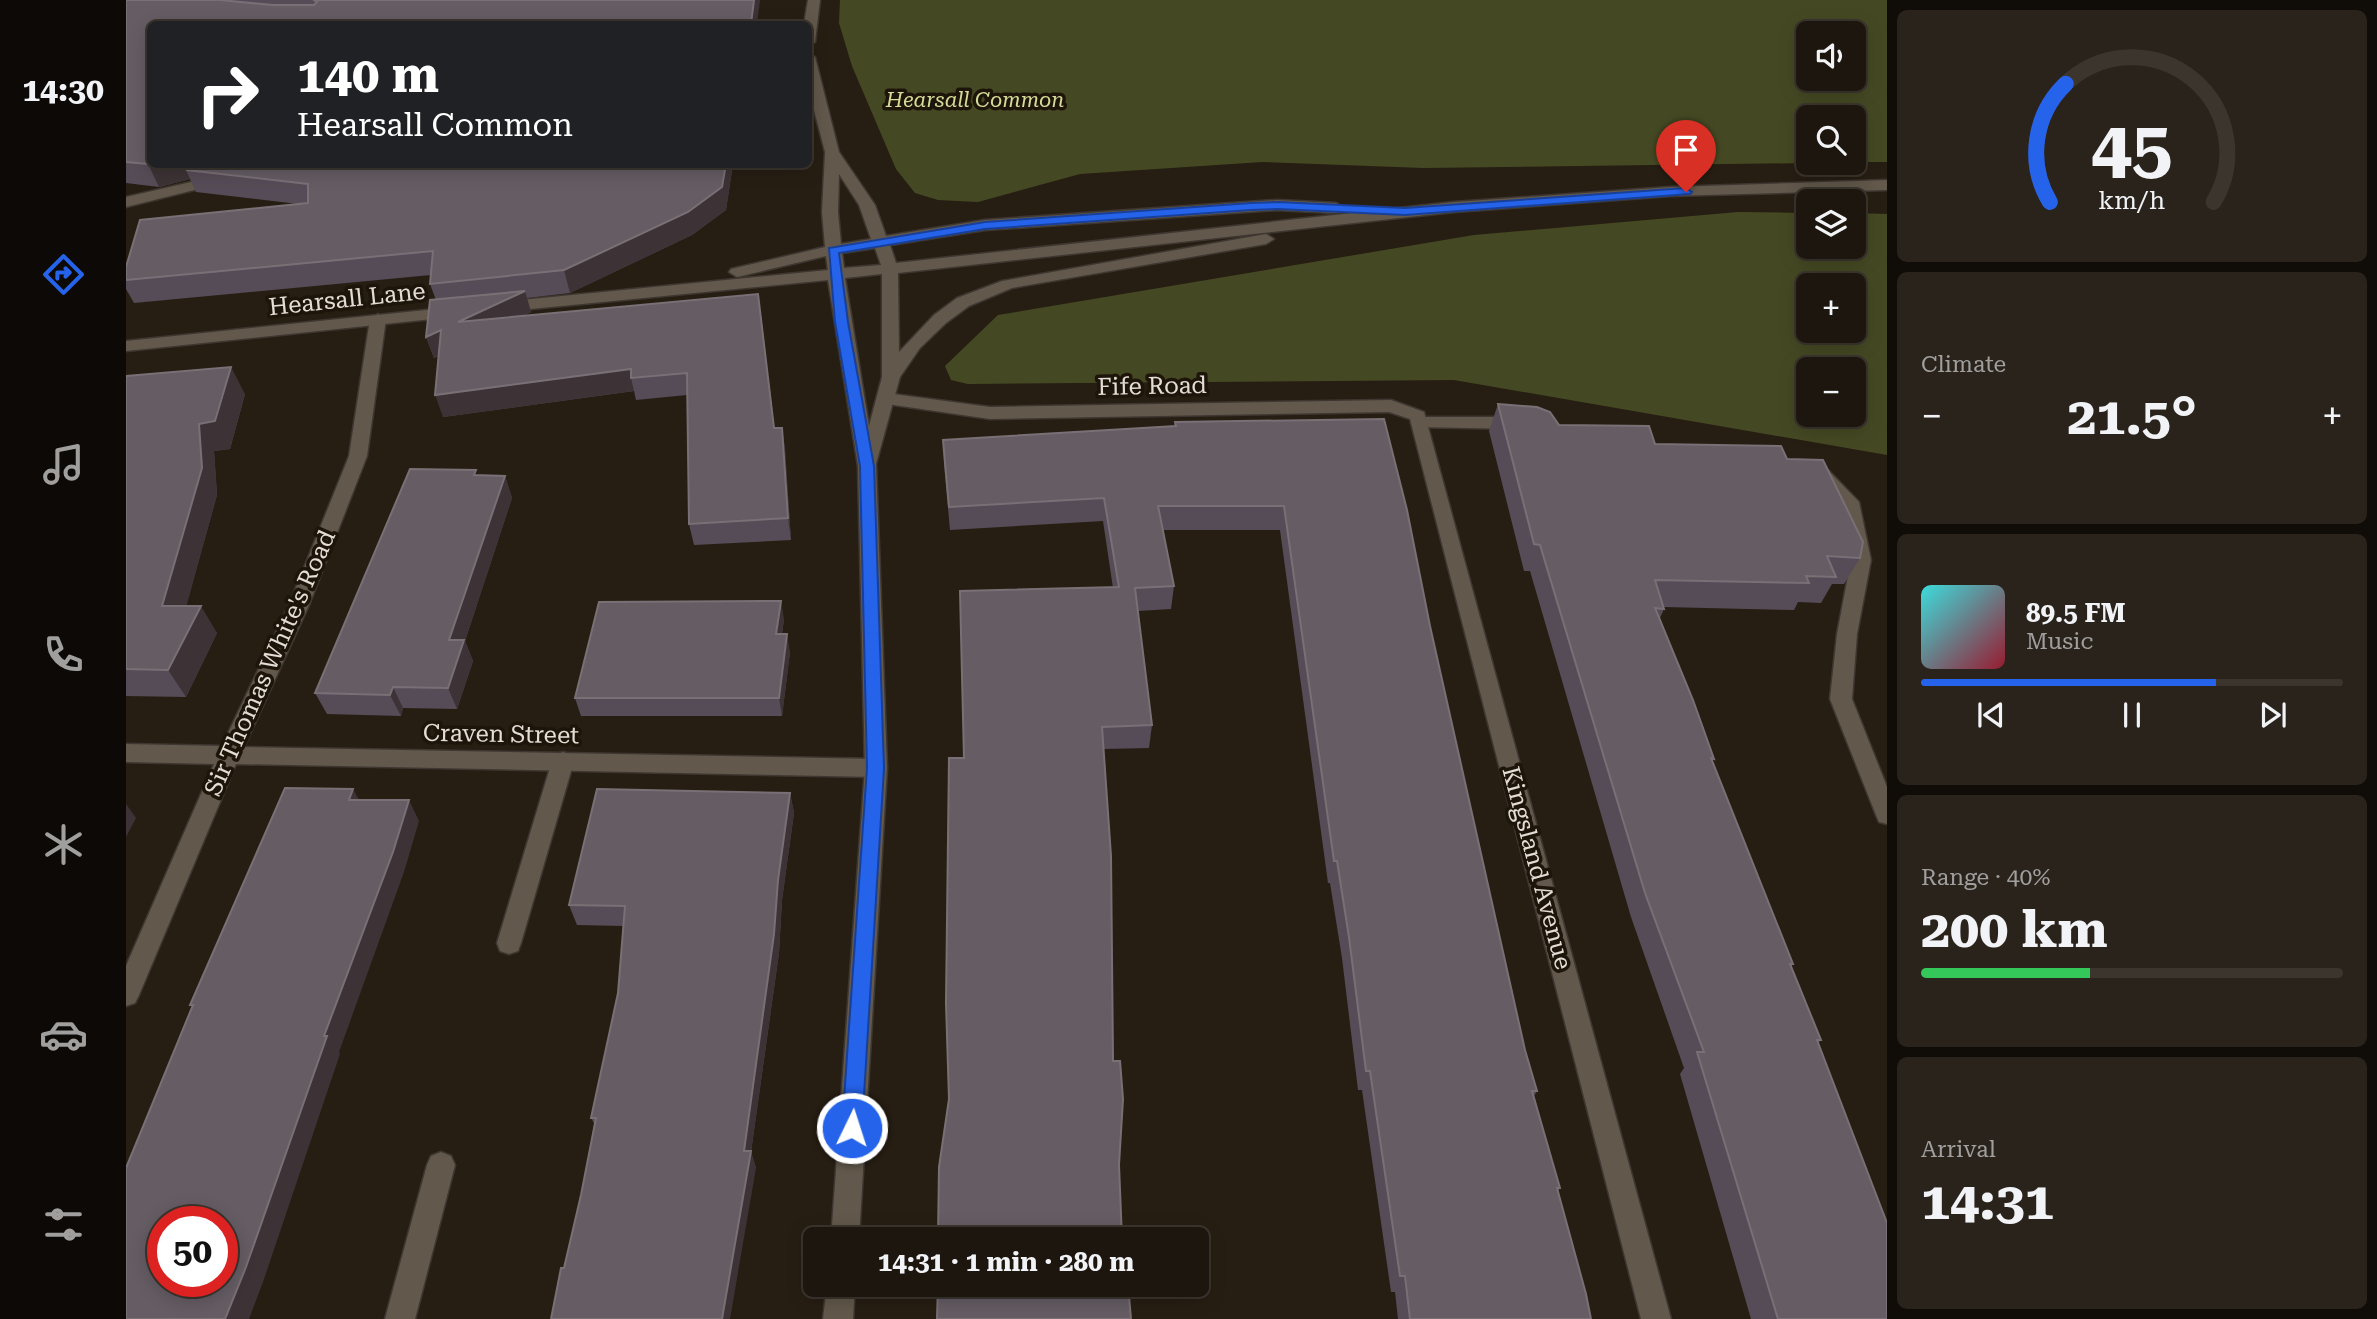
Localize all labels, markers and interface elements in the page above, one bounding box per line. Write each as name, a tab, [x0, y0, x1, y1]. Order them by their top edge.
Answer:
map controls	[1796, 21, 1866, 427]
button: sound	[1796, 21, 1866, 91]
text: 140 m	[297, 47, 439, 104]
icon: right	[182, 49, 273, 140]
text: 14:30	[22, 71, 104, 109]
park label: Hearsall Common	[885, 88, 1064, 112]
button: search	[1796, 105, 1866, 175]
text: 45	[2091, 105, 2173, 190]
text: Hearsall Common	[297, 106, 573, 144]
pin	[1656, 120, 1716, 192]
icon: arrive	[1667, 131, 1705, 169]
text: km/h	[2099, 186, 2165, 215]
button: layers	[1796, 189, 1866, 259]
icon: directions	[39, 250, 88, 299]
button: +	[1796, 273, 1866, 343]
street label: Hearsall Lane	[267, 277, 427, 321]
text: Climate	[1921, 351, 2006, 378]
button: −	[1796, 357, 1866, 427]
street label: Fife Road	[1097, 371, 1207, 401]
text: 21.5°	[2067, 386, 2197, 447]
text: −	[1921, 394, 1942, 438]
text: +	[2322, 394, 2343, 438]
icon: music	[39, 440, 88, 489]
street label: Sir Thomas White's Road	[199, 526, 341, 800]
text: 89.5 FM	[2026, 598, 2126, 628]
text: Music	[2026, 628, 2093, 655]
icon: phone	[39, 630, 88, 679]
icon: previous	[1972, 696, 2010, 734]
icon: pause	[2113, 696, 2151, 734]
icon: next	[2254, 696, 2292, 734]
street label: Craven Street	[423, 719, 579, 749]
street label: Kingsland Avenue	[1496, 763, 1578, 973]
icon: climate	[39, 820, 88, 869]
text: Range · 40%	[1921, 864, 2050, 891]
text: 200 km	[1921, 899, 2108, 960]
icon: car	[39, 1010, 88, 1059]
position arrow	[815, 1091, 889, 1165]
text: Arrival	[1921, 1136, 1996, 1163]
text: 14:31	[1921, 1171, 2054, 1232]
icon: filters	[39, 1200, 88, 1249]
speed limit sign: 50	[147, 1206, 238, 1297]
text: 14:31 · 1 min · 280 m	[878, 1247, 1134, 1277]

